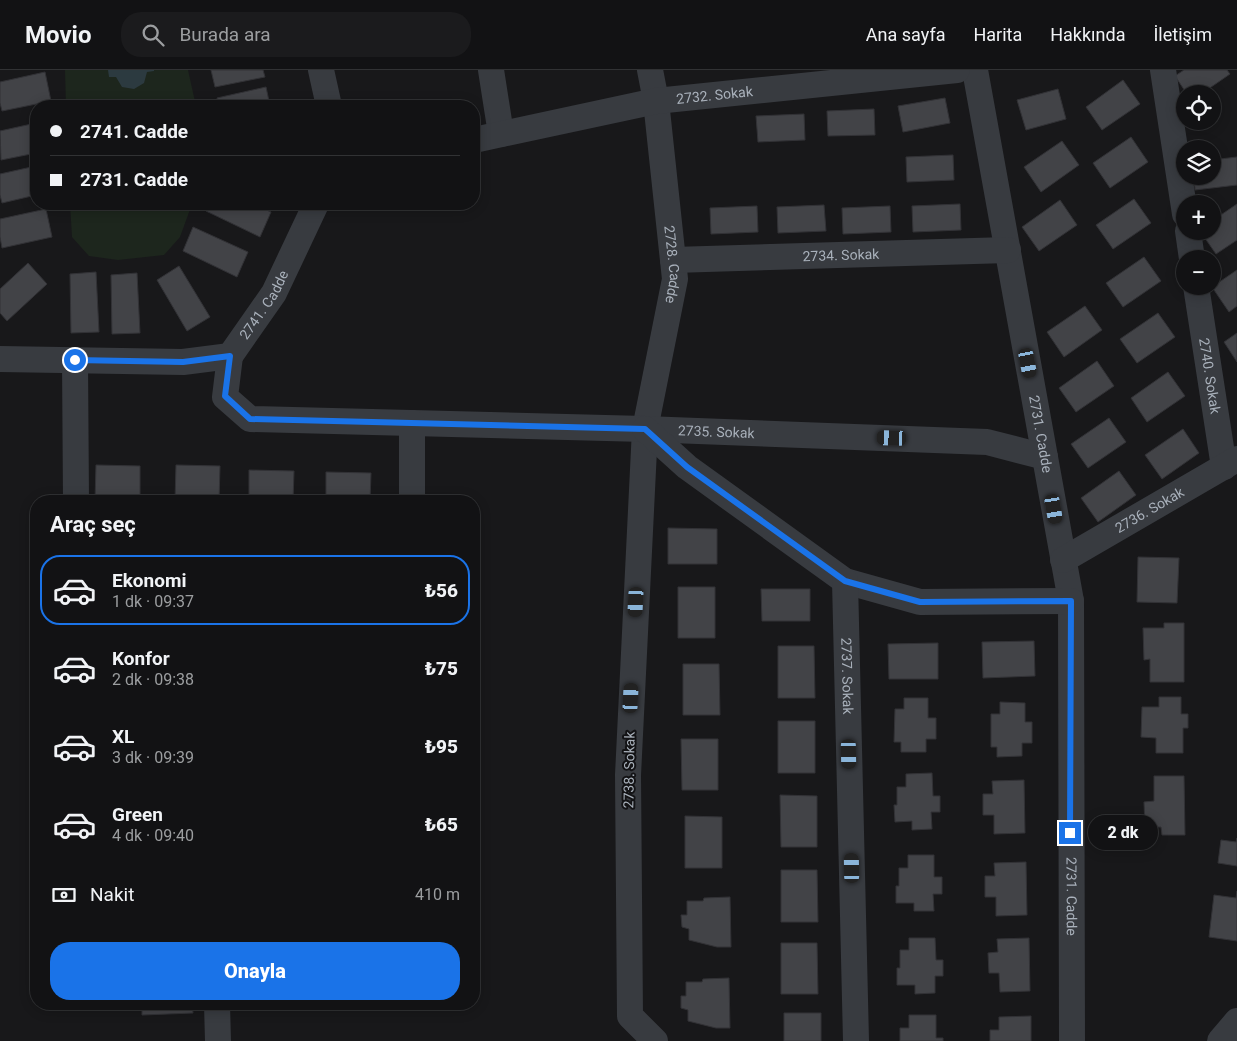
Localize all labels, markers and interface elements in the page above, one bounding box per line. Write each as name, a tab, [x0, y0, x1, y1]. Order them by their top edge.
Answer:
search box	[121, 12, 471, 57]
text: Movio	[25, 21, 91, 49]
icon: search	[139, 21, 167, 49]
text: Burada ara	[179, 23, 271, 46]
text: Ana sayfa	[866, 24, 945, 45]
text: Harita	[973, 24, 1022, 45]
text: Hakkında	[1050, 24, 1125, 45]
text: İletişim	[1153, 24, 1212, 45]
street label: 2732. Sokak	[676, 83, 754, 107]
map controls	[1176, 85, 1221, 295]
button: locate	[1176, 85, 1221, 130]
text: 2741. Cadde	[80, 120, 188, 143]
button: layers	[1176, 140, 1221, 185]
text: 2731. Cadde	[80, 168, 188, 191]
button: +	[1176, 195, 1221, 240]
street label: 2728. Cadde	[661, 225, 683, 305]
street label: 2734. Sokak	[802, 246, 880, 264]
button: −	[1176, 250, 1221, 295]
street label: 2741. Cadde	[236, 268, 292, 342]
street label: 2740. Sokak	[1196, 337, 1224, 416]
car	[1017, 347, 1038, 379]
route start	[64, 349, 86, 371]
street label: 2731. Cadde	[1026, 394, 1056, 474]
street label: 2735. Sokak	[678, 422, 756, 441]
car	[876, 430, 907, 446]
street label: 2736. Sokak	[1112, 483, 1187, 536]
car	[1044, 493, 1063, 525]
text: Araç seç	[50, 512, 136, 537]
icon: car	[52, 568, 97, 613]
text: Ekonomi	[112, 569, 186, 592]
text: ₺56	[425, 579, 458, 602]
car	[627, 587, 644, 617]
text: 1 dk · 09:37	[112, 592, 194, 611]
street label: 2737. Sokak	[838, 637, 856, 715]
icon: car	[52, 646, 97, 691]
text: Konfor	[112, 647, 170, 670]
text: ₺75	[425, 657, 458, 680]
text: 2 dk · 09:38	[112, 670, 194, 689]
car	[622, 683, 639, 713]
icon: car	[52, 724, 97, 769]
text: XL	[112, 725, 134, 748]
street label: 2738. Sokak	[620, 731, 638, 809]
text: ₺95	[425, 735, 458, 758]
car	[841, 739, 856, 769]
text: 3 dk · 09:39	[112, 748, 194, 767]
icon: car	[52, 802, 97, 847]
text: Green	[112, 803, 163, 826]
text: ₺65	[425, 813, 458, 836]
callout: 2 dk	[1088, 816, 1158, 850]
route end	[1059, 822, 1081, 844]
text: 2 dk	[1108, 823, 1138, 842]
text: 4 dk · 09:40	[112, 826, 194, 845]
car	[844, 853, 859, 883]
street label: 2731. Cadde	[1064, 857, 1080, 936]
icon: cash	[50, 881, 78, 909]
text: Nakit	[90, 883, 134, 906]
text: 410 m	[415, 885, 460, 904]
button: Onayla	[50, 942, 460, 1000]

